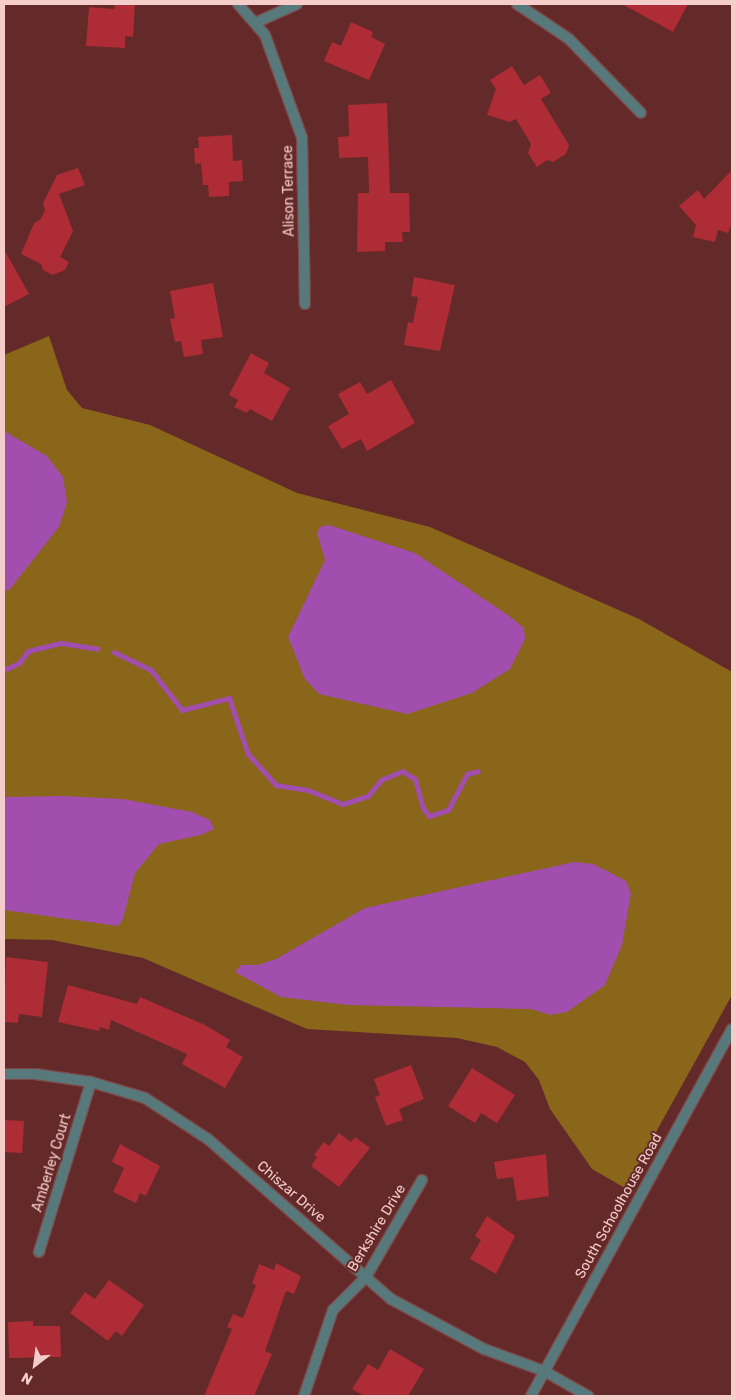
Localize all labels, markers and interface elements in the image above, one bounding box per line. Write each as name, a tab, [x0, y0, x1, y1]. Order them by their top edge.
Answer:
street label: Alison Terrace	[280, 145, 298, 237]
street label: Amberley Court	[29, 1112, 75, 1214]
street label: South Schoolhouse Road	[572, 1130, 666, 1282]
street label: Chiszar Drive	[253, 1158, 329, 1226]
street label: Berkshire Drive	[344, 1181, 410, 1275]
north arrow	[10, 1340, 60, 1390]
text: N	[19, 1369, 36, 1388]

